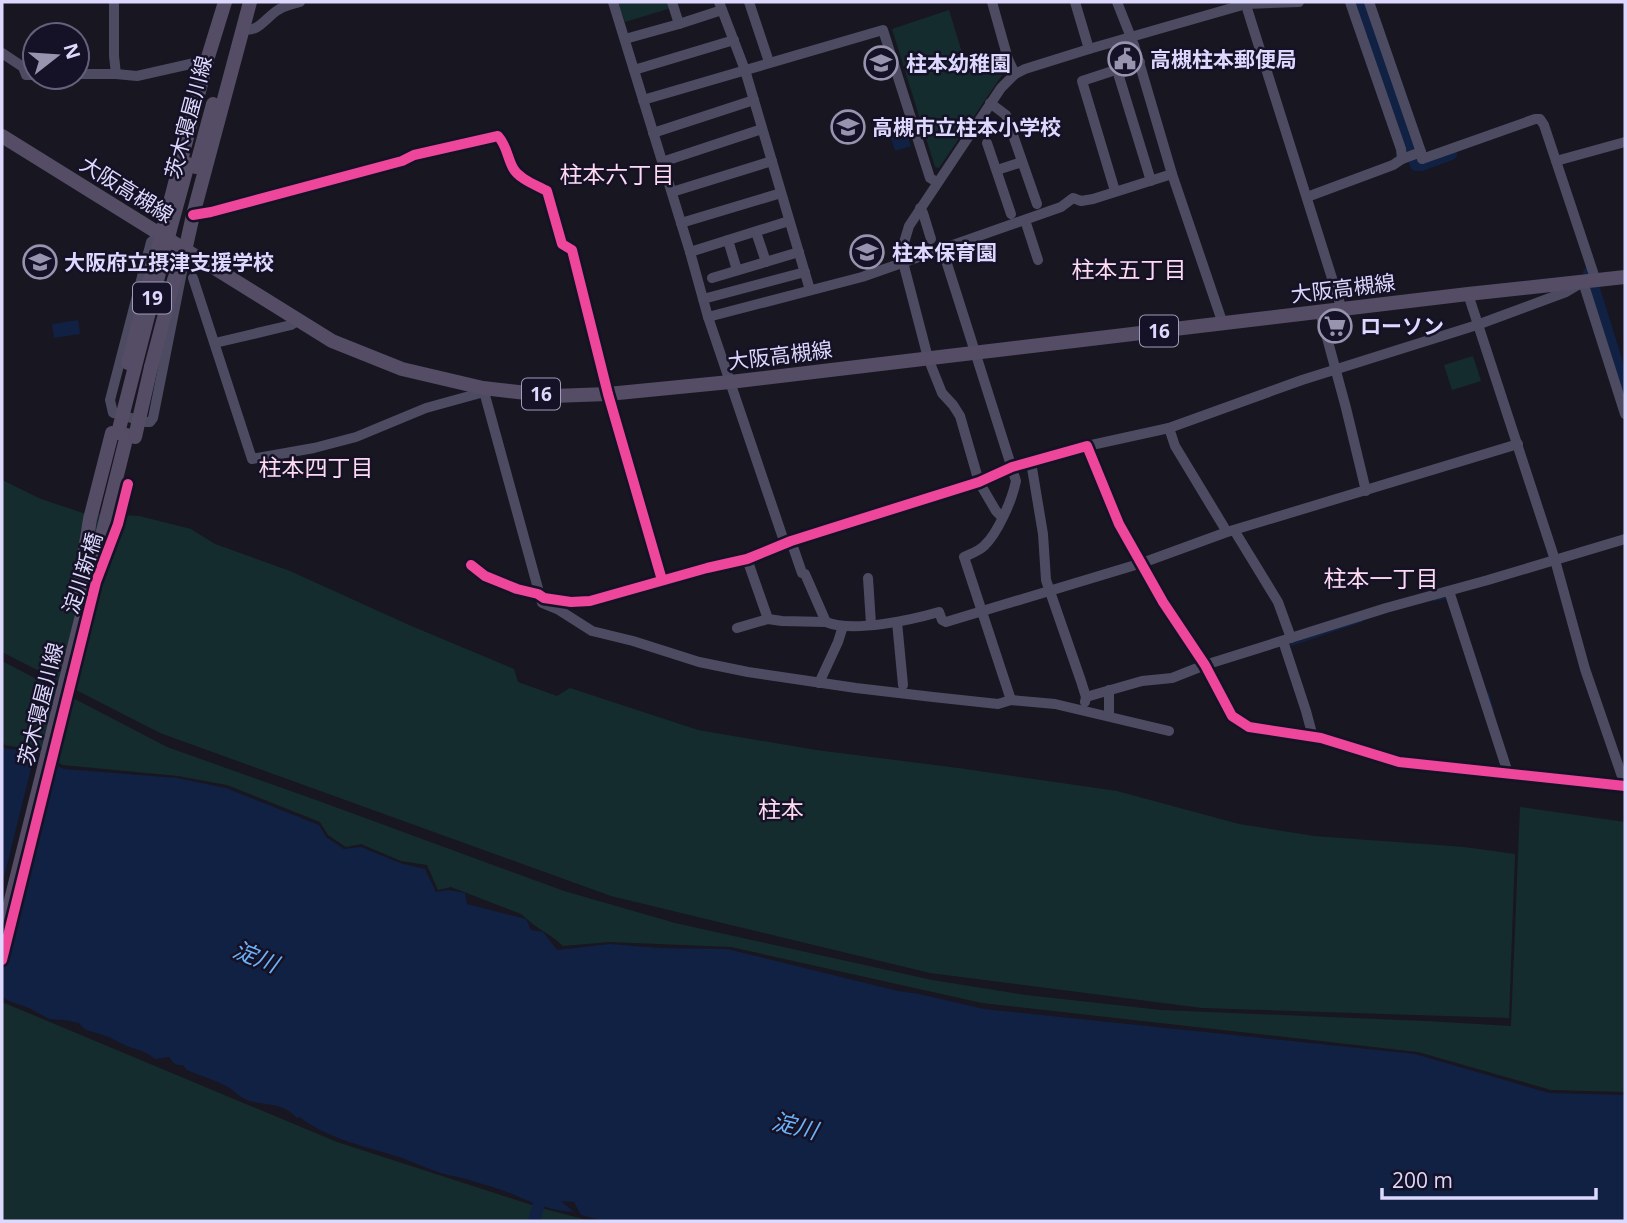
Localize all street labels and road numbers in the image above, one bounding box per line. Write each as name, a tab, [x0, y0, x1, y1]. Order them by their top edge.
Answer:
street label: 茨木寝屋川線	[158, 53, 218, 181]
street label: 大阪高槻線	[75, 149, 179, 229]
street label: 大阪高槻線	[1289, 268, 1397, 308]
road number: 19	[133, 282, 171, 314]
road number: 16	[1140, 316, 1178, 346]
street label: 大阪高槻線	[726, 335, 834, 375]
road number: 16	[522, 378, 560, 410]
street label: 淀川新橋	[56, 529, 108, 617]
street label: 茨木寝屋川線	[11, 639, 69, 769]

